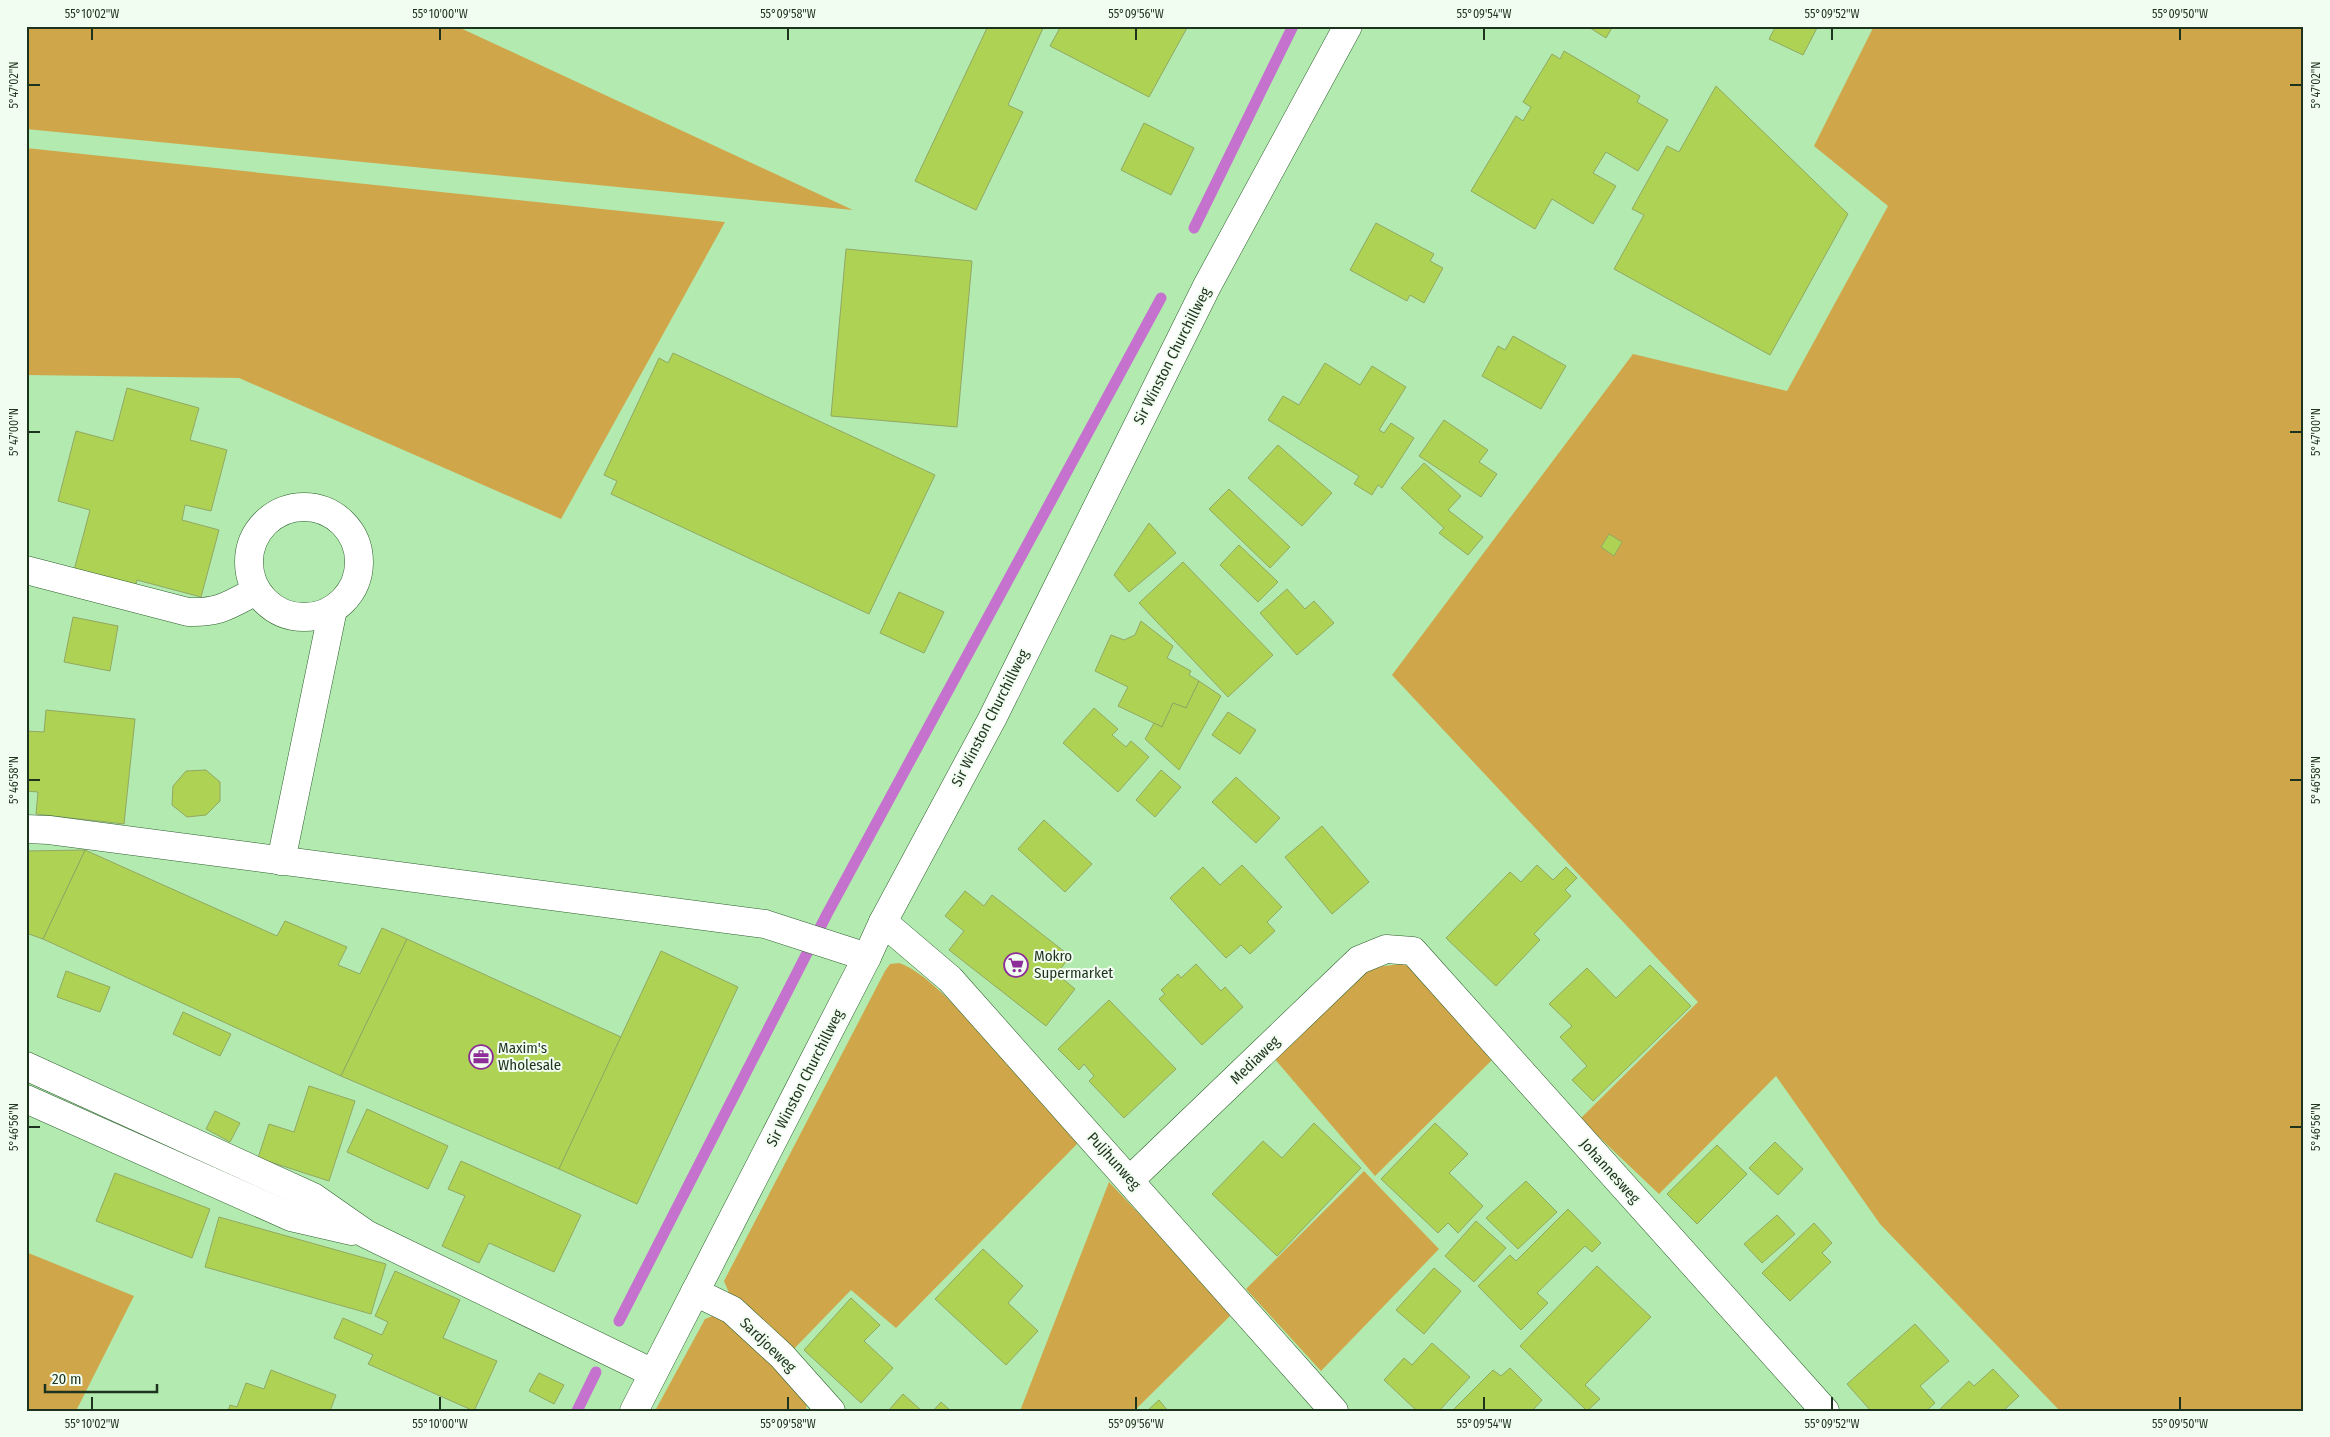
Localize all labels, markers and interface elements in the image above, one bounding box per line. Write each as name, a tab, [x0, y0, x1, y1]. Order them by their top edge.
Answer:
text: 55°10'02"W	[65, 7, 119, 21]
text: 55°10'00"W	[412, 7, 468, 21]
text: 55°09'58"W	[760, 7, 816, 21]
text: 55°09'56"W	[1108, 7, 1164, 21]
text: 55°09'54"W	[1456, 7, 1512, 21]
text: 55°09'52"W	[1804, 7, 1860, 21]
text: 55°09'50"W	[2152, 7, 2208, 21]
text: 5°47'02"N	[7, 61, 21, 109]
text: 5°47'02"N	[2309, 61, 2323, 109]
street label: Sir Winston Churchillweg	[1130, 284, 1214, 428]
text: 5°47'00"N	[7, 408, 21, 456]
text: 5°47'00"N	[2309, 408, 2323, 456]
street label: Sir Winston Churchillweg	[948, 646, 1032, 790]
text: 5°46'58"N	[7, 756, 21, 804]
text: 5°46'58"N	[2309, 756, 2323, 804]
place label: Mokro Supermarket	[1034, 947, 1113, 982]
supermarket icon: Mokro Supermarket	[1003, 952, 1029, 978]
street label: Sir Winston Churchillweg	[763, 1006, 847, 1150]
street label: Mediaweg	[1227, 1032, 1283, 1088]
place label: Maxim's Wholesale	[498, 1039, 561, 1074]
office icon: Maxim's Wholesale	[468, 1044, 494, 1070]
text: 5°46'56"N	[7, 1103, 21, 1151]
text: 5°46'56"N	[2309, 1103, 2323, 1151]
street label: Puljhunweg	[1084, 1129, 1144, 1193]
street label: Johannesweg	[1576, 1135, 1644, 1207]
street label: Sardjoeweg	[736, 1314, 800, 1376]
scale bar	[45, 1362, 158, 1394]
text: 20 m	[52, 1370, 82, 1388]
text: 55°10'02"W	[65, 1417, 119, 1431]
text: 55°10'00"W	[412, 1417, 468, 1431]
text: 55°09'58"W	[760, 1417, 816, 1431]
text: 55°09'56"W	[1108, 1417, 1164, 1431]
text: 55°09'54"W	[1456, 1417, 1512, 1431]
text: 55°09'52"W	[1804, 1417, 1860, 1431]
text: 55°09'50"W	[2152, 1417, 2208, 1431]

